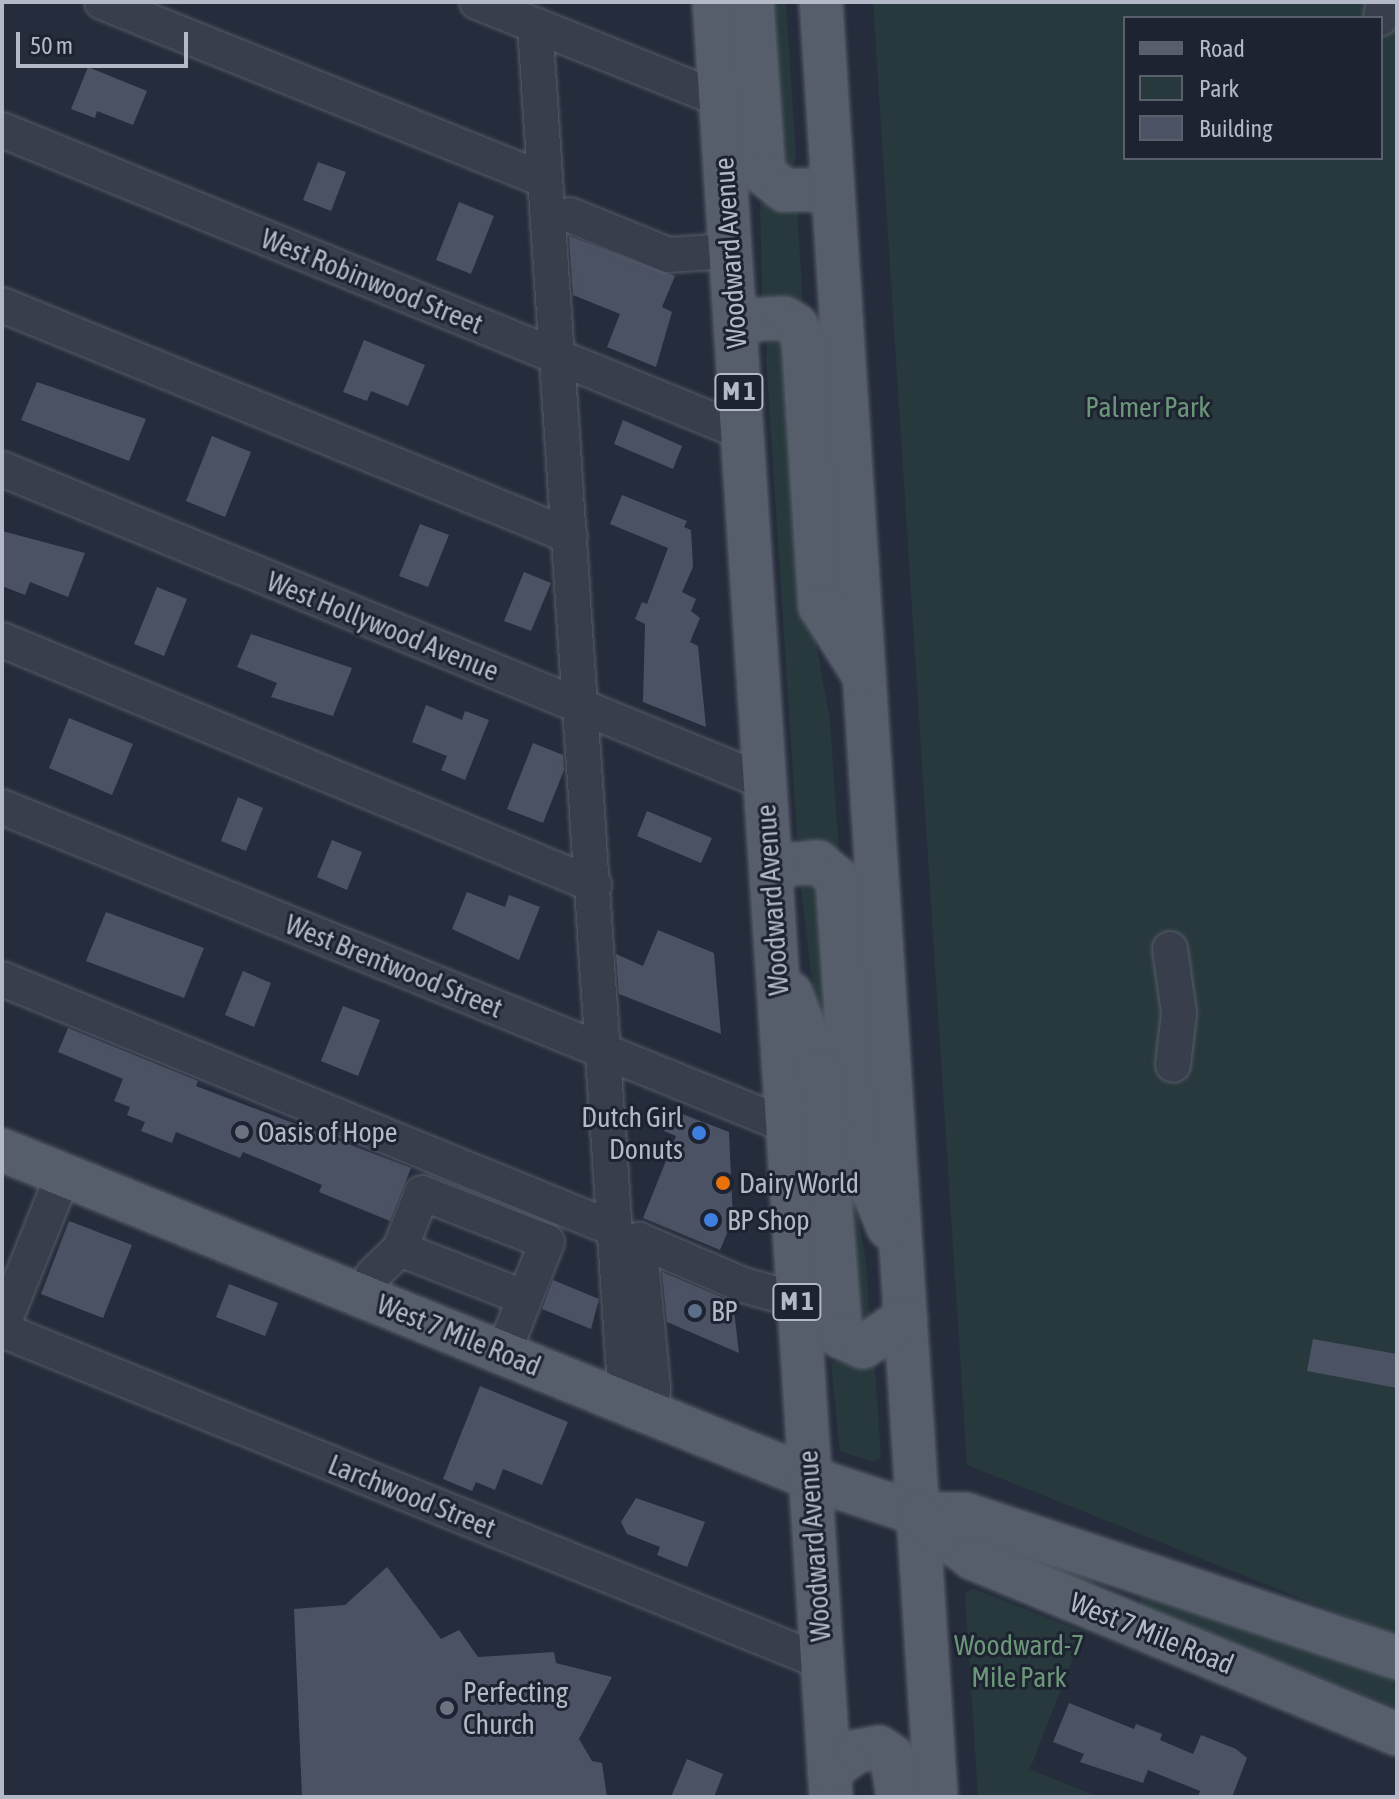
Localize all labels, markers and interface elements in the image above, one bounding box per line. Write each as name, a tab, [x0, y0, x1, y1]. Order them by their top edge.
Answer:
scale bar	[20, 16, 192, 66]
legend	[1123, 16, 1383, 160]
text: 50 m	[30, 32, 73, 59]
text: Road	[1199, 35, 1245, 62]
text: Park	[1199, 75, 1239, 102]
text: Building	[1199, 115, 1272, 142]
street label: Woodward Avenue	[707, 156, 753, 350]
street label: West Robinwood Street	[256, 221, 488, 341]
road number: M 1	[713, 370, 765, 414]
park label: Palmer Park	[1085, 390, 1211, 424]
street label: West Hollywood Avenue	[262, 564, 504, 688]
street label: Woodward Avenue	[749, 803, 795, 997]
street label: West Brentwood Street	[281, 907, 507, 1025]
place label: Dutch Girl Donuts	[581, 1100, 683, 1166]
place label: Oasis of Hope	[258, 1115, 398, 1149]
marker: Oasis of Hope	[233, 1123, 251, 1141]
marker: Dutch Girl Donuts	[690, 1124, 708, 1142]
place label: Dairy World	[739, 1166, 859, 1200]
marker: Dairy World	[714, 1174, 732, 1192]
place label: BP Shop	[727, 1203, 810, 1237]
marker: BP Shop	[702, 1211, 720, 1229]
road number: M 1	[771, 1280, 823, 1324]
street label: West 7 Mile Road	[372, 1287, 546, 1383]
place label: BP	[711, 1294, 738, 1328]
marker: BP	[686, 1302, 704, 1320]
street label: Larchwood Street	[323, 1447, 501, 1545]
street label: Woodward Avenue	[791, 1449, 837, 1643]
street label: West 7 Mile Road	[1065, 1585, 1239, 1681]
park label: Woodward-7 Mile Park	[954, 1628, 1084, 1694]
place label: Perfecting Church	[463, 1675, 568, 1741]
marker: Perfecting Church	[438, 1699, 456, 1717]

